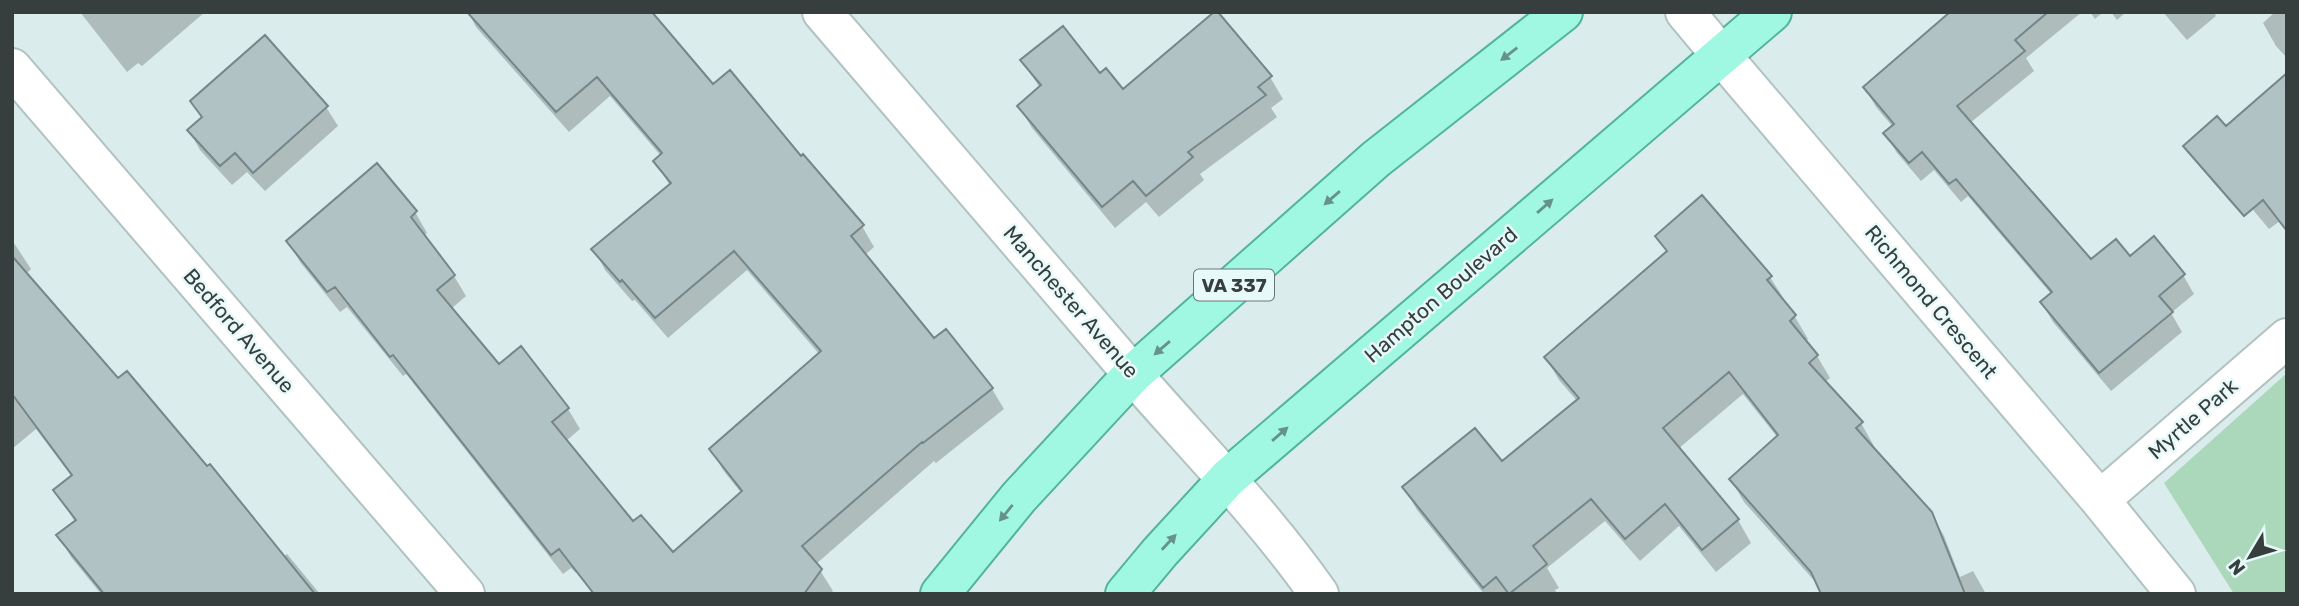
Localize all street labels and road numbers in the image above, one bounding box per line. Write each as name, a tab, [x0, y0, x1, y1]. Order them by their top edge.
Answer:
street label: Manchester Avenue	[998, 220, 1144, 383]
street label: Richmond Crescent	[1860, 220, 2003, 384]
street label: Hampton Boulevard	[1359, 222, 1522, 368]
street label: Bedford Avenue	[179, 263, 300, 398]
road number: VA 337	[1194, 270, 1274, 300]
street label: Myrtle Park	[2143, 373, 2243, 464]

